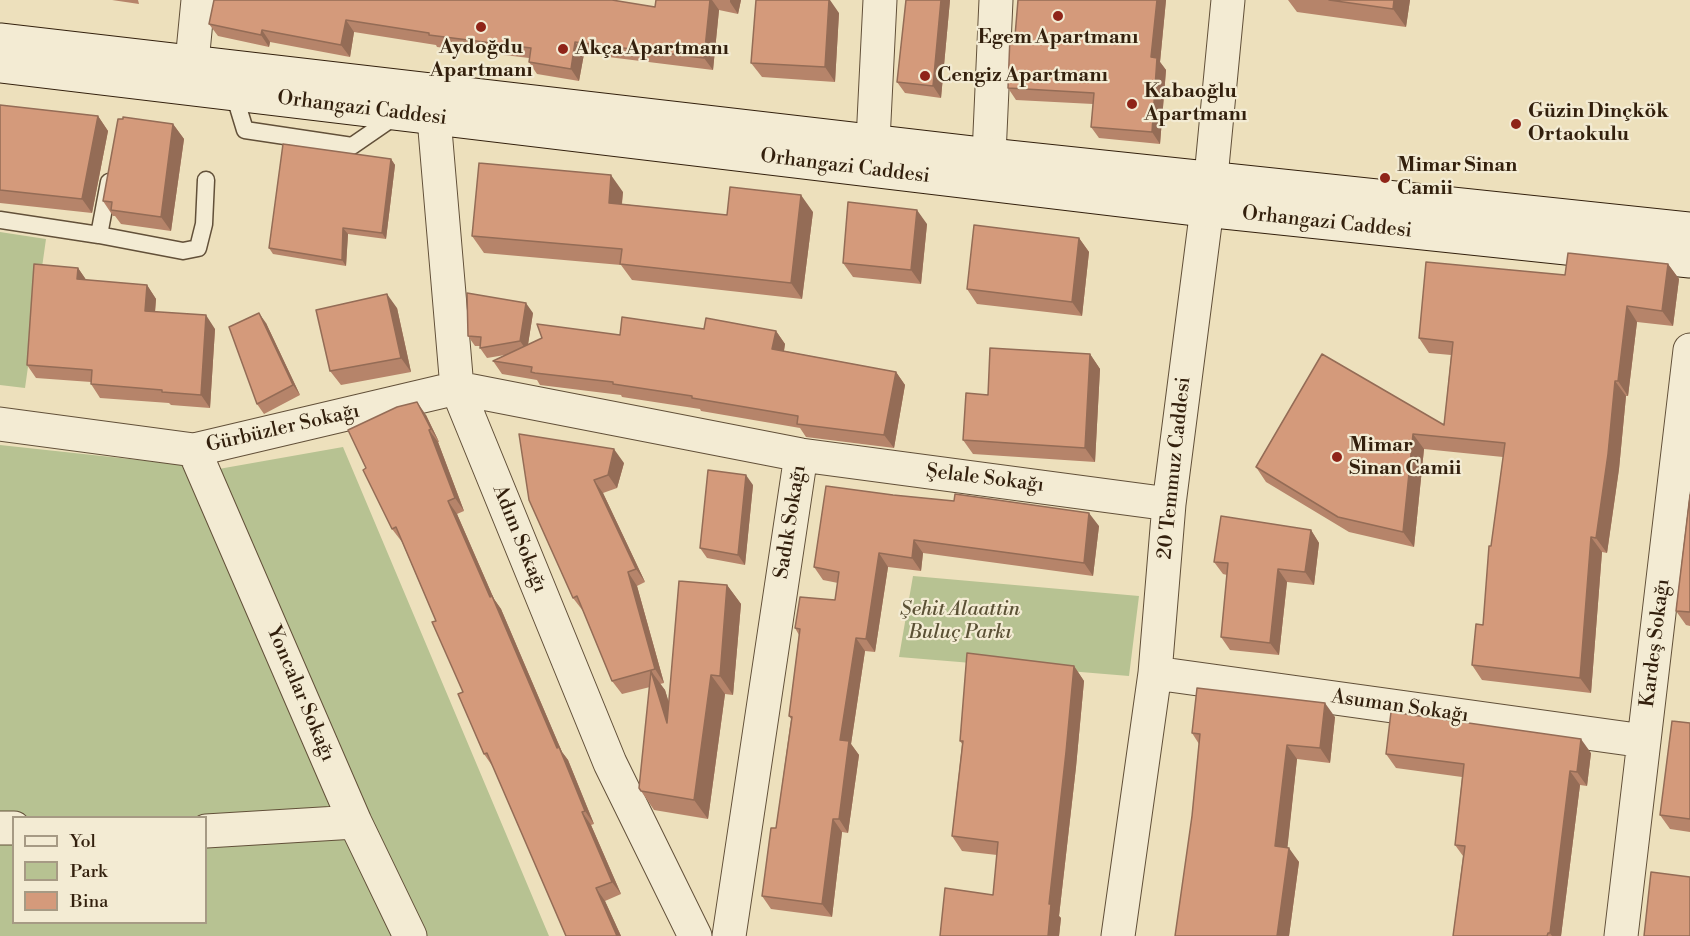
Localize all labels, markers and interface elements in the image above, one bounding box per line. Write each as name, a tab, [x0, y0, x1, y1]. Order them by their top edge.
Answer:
marker: Egem Apartmanı	[1051, 9, 1065, 23]
marker: Aydoğdu Apartmanı	[474, 20, 488, 34]
place label: Egem Apartmanı	[978, 26, 1138, 50]
place label: Aydoğdu Apartmanı	[429, 36, 533, 83]
place label: Akça Apartmanı	[575, 37, 729, 61]
marker: Akça Apartmanı	[556, 42, 570, 56]
place label: Cengiz Apartmanı	[937, 64, 1108, 88]
marker: Cengiz Apartmanı	[918, 69, 932, 83]
place label: Kabaoğlu Apartmanı	[1144, 80, 1247, 127]
street label: Orhangazi Caddesi	[276, 87, 448, 131]
marker: Kabaoğlu Apartmanı	[1125, 97, 1139, 111]
place label: Güzin Dinçkök Ortaokulu	[1528, 100, 1669, 147]
marker: Güzin Dinçkök Ortaokulu	[1509, 117, 1523, 131]
street label: Orhangazi Caddesi	[759, 145, 931, 189]
place label: Mimar Sinan Cami̇i	[1397, 154, 1517, 201]
marker: Mimar Sinan Cami̇i	[1378, 171, 1392, 185]
street label: Orhangazi Caddesi	[1241, 202, 1413, 244]
street label: 20 Temmuz Caddesi	[1153, 376, 1197, 560]
street label: Gürbüzler Sokağı	[204, 400, 362, 458]
place label: Mimar Sinan Camii	[1349, 434, 1461, 481]
marker: Mimar Sinan Camii	[1330, 450, 1344, 464]
street label: Şelale Sokağı	[925, 460, 1045, 498]
street label: Sadık Sokağı	[770, 463, 812, 581]
street label: Adım Sokağı	[487, 482, 551, 596]
street label: Kardeş Sokağı	[1636, 577, 1676, 709]
park label: Şehit Alaattin Buluç Parkı	[900, 598, 1020, 645]
street label: Yoncalar Sokağı	[261, 623, 339, 765]
street label: Asuman Sokağı	[1330, 685, 1470, 729]
legend	[12, 816, 207, 924]
text: Yol	[70, 830, 96, 853]
text: Park	[70, 860, 107, 883]
text: Bina	[70, 890, 108, 913]

